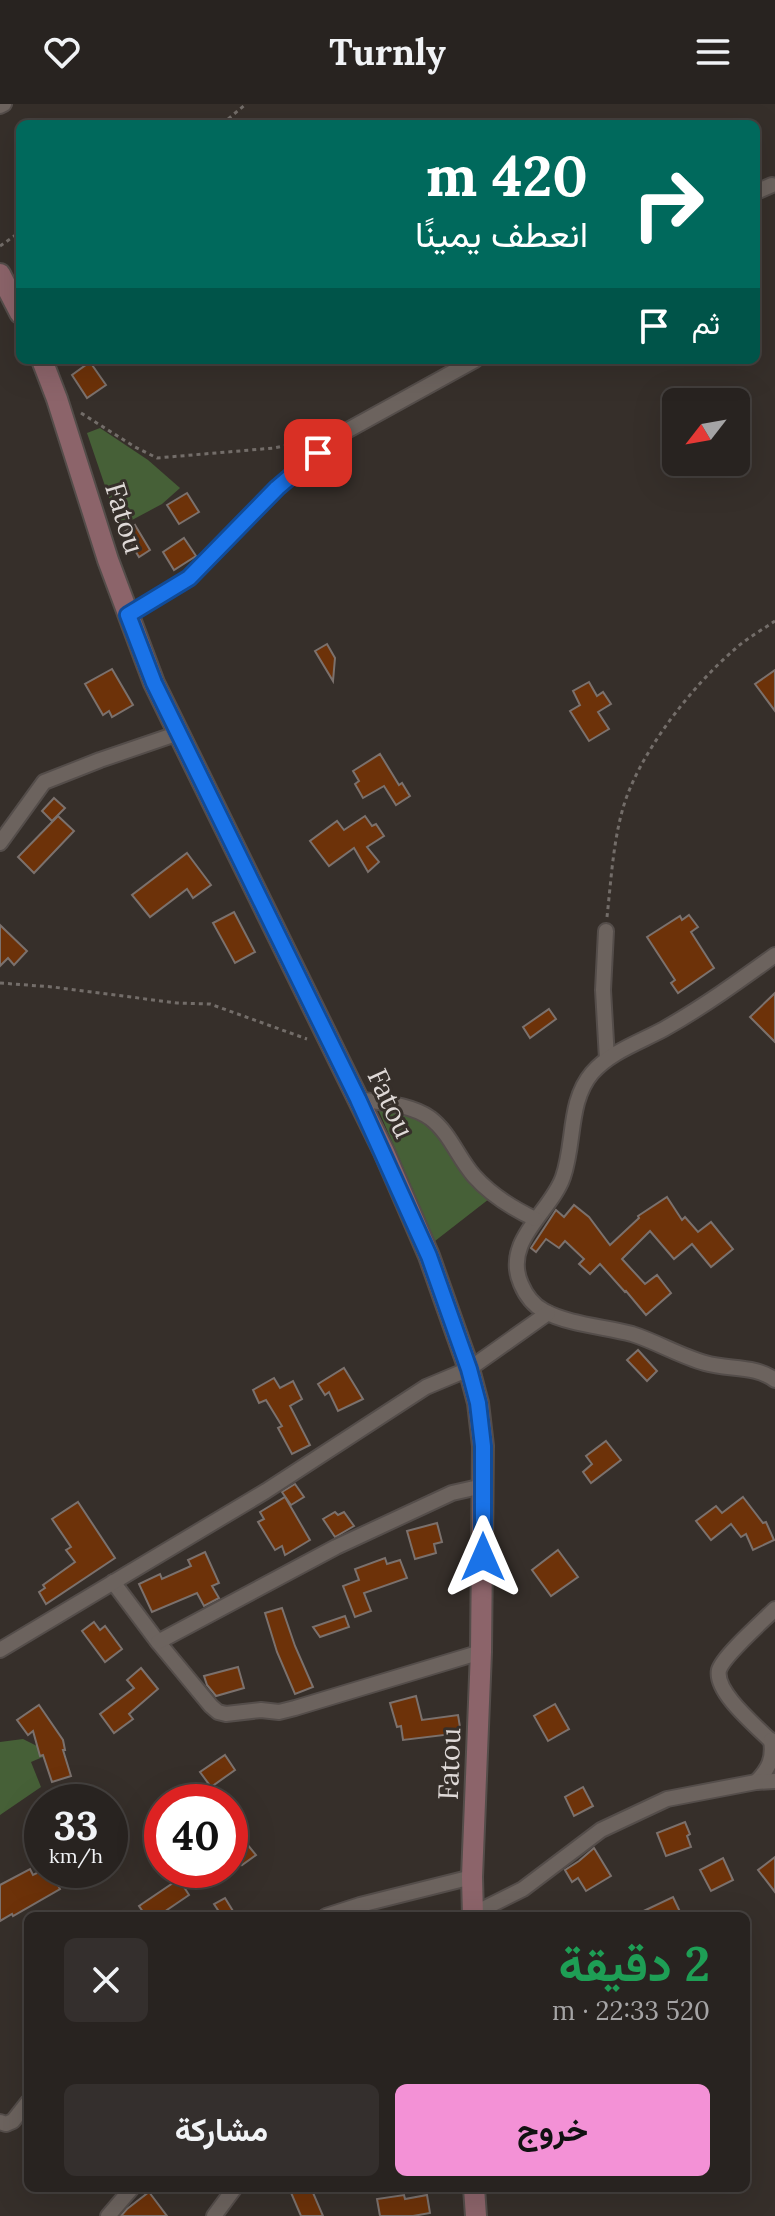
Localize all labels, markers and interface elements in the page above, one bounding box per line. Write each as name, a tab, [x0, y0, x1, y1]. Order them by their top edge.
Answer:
text: Turnly	[329, 29, 446, 75]
icon: heart	[40, 30, 84, 74]
icon: menu	[691, 30, 735, 74]
text: 420 m	[426, 140, 588, 211]
icon: right	[616, 152, 720, 256]
text: انعطف يمينًا	[415, 211, 588, 257]
icon: arrive	[632, 304, 676, 348]
text: ثم	[692, 304, 720, 342]
north arrow	[662, 388, 750, 476]
map controls	[662, 388, 750, 476]
pin	[284, 419, 352, 487]
icon: arrive	[296, 431, 340, 475]
street label: Fatou	[97, 478, 153, 558]
street label: Fatou	[359, 1063, 423, 1143]
position arrow	[441, 1515, 525, 1599]
street label: Fatou	[430, 1727, 468, 1801]
speed limit sign: 40	[144, 1784, 248, 1888]
text: 33	[54, 1800, 98, 1851]
text: km/h	[49, 1843, 103, 1868]
text: 2 دقيقة	[559, 1933, 710, 1994]
button: close	[64, 1938, 148, 2022]
text: 520 m · 22:33	[552, 1994, 710, 2027]
button: مشاركة	[64, 2084, 379, 2176]
button: خروج	[395, 2084, 710, 2176]

